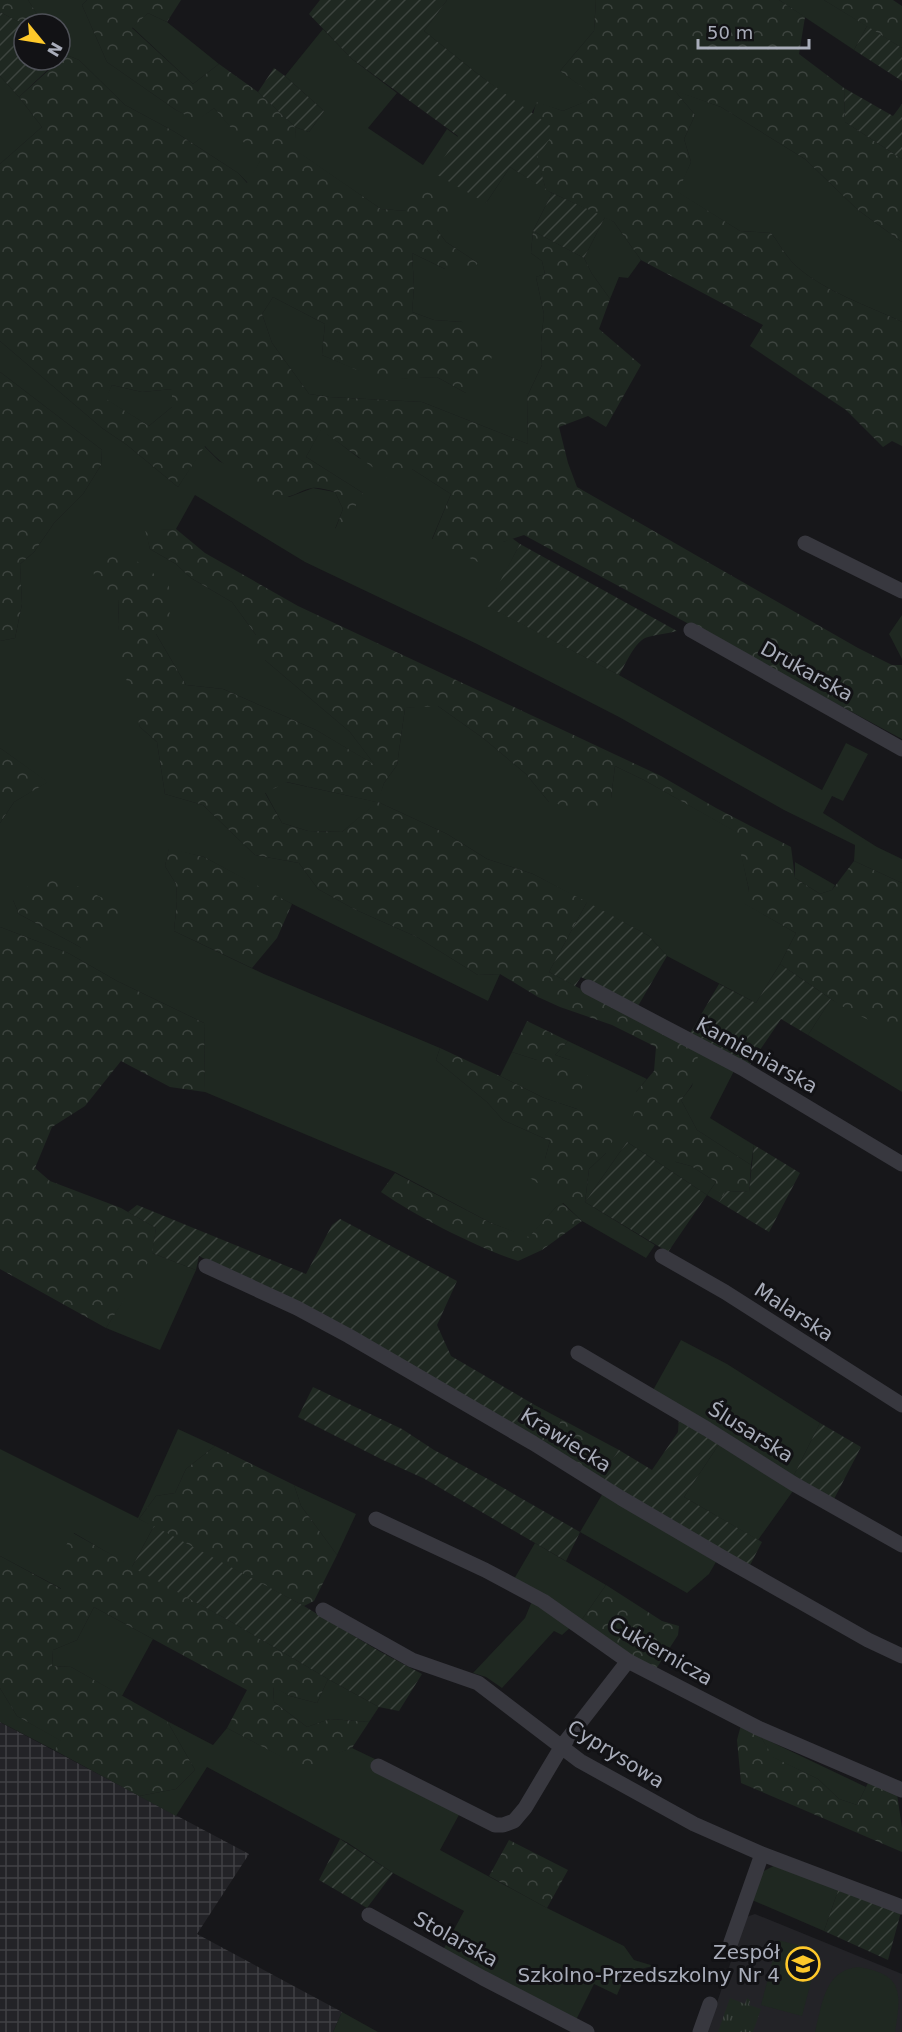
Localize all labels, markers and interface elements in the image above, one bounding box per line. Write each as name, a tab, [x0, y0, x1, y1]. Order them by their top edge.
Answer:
north arrow	[12, 12, 72, 72]
scale bar	[698, 12, 809, 50]
text: 50 m	[707, 22, 753, 43]
text: N	[43, 39, 66, 60]
street label: Drukarska	[757, 636, 857, 706]
street label: Kamieniarska	[692, 1012, 822, 1098]
street label: Malarska	[750, 1278, 838, 1346]
street label: Ślusarska	[704, 1396, 798, 1468]
street label: Krawiecka	[516, 1403, 616, 1477]
street label: Cukiernicza	[605, 1612, 717, 1690]
street label: Cyprysowa	[563, 1715, 669, 1793]
street label: Stolarska	[410, 1906, 502, 1972]
place label: Zespół Szkolno-Przedszkolny Nr 4	[518, 1940, 780, 1987]
school or university icon: Zespół Szkolno-Przedszkolny Nr 4	[785, 1946, 821, 1982]

